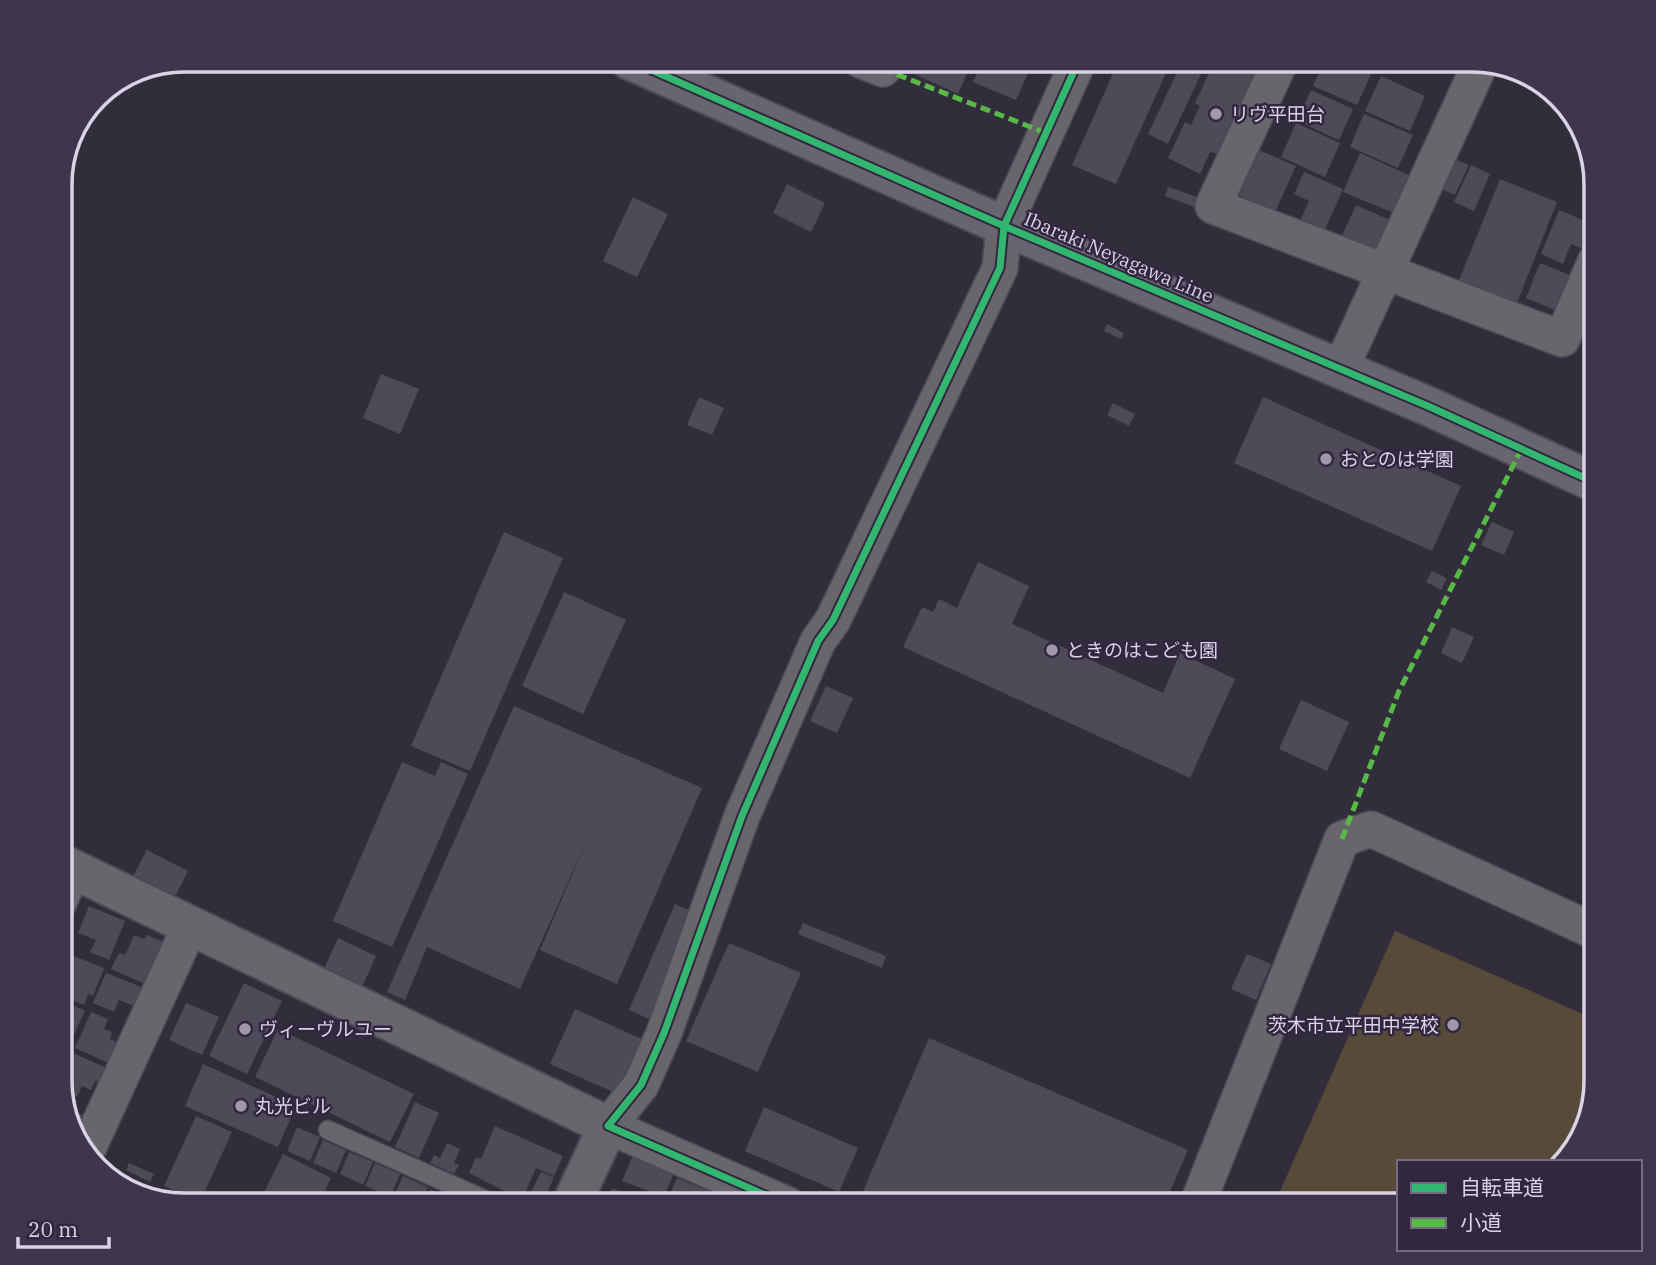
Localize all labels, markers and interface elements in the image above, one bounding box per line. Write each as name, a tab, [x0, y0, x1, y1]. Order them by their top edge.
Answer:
place label: リヴ平田台	[1230, 102, 1325, 126]
marker: リヴ平田台	[1208, 106, 1224, 122]
street label: Ibaraki Neyagawa Line	[1021, 206, 1217, 308]
place label: おとのは学園	[1340, 447, 1454, 471]
marker: おとのは学園	[1318, 451, 1334, 467]
place label: ときのはこども園	[1066, 638, 1218, 662]
marker: ときのはこども園	[1044, 642, 1060, 658]
place label: 茨木市立平田中学校	[1268, 1013, 1439, 1037]
place label: ヴィーヴルユー	[259, 1017, 392, 1041]
marker: 茨木市立平田中学校	[1445, 1017, 1461, 1033]
marker: ヴィーヴルユー	[237, 1021, 253, 1037]
place label: 丸光ビル	[255, 1094, 331, 1118]
marker: 丸光ビル	[233, 1098, 249, 1114]
legend	[1397, 1160, 1642, 1251]
text: 自転車道	[1460, 1173, 1544, 1201]
scale bar	[18, 1206, 108, 1250]
text: 小道	[1460, 1208, 1502, 1236]
text: 20 m	[28, 1215, 78, 1243]

